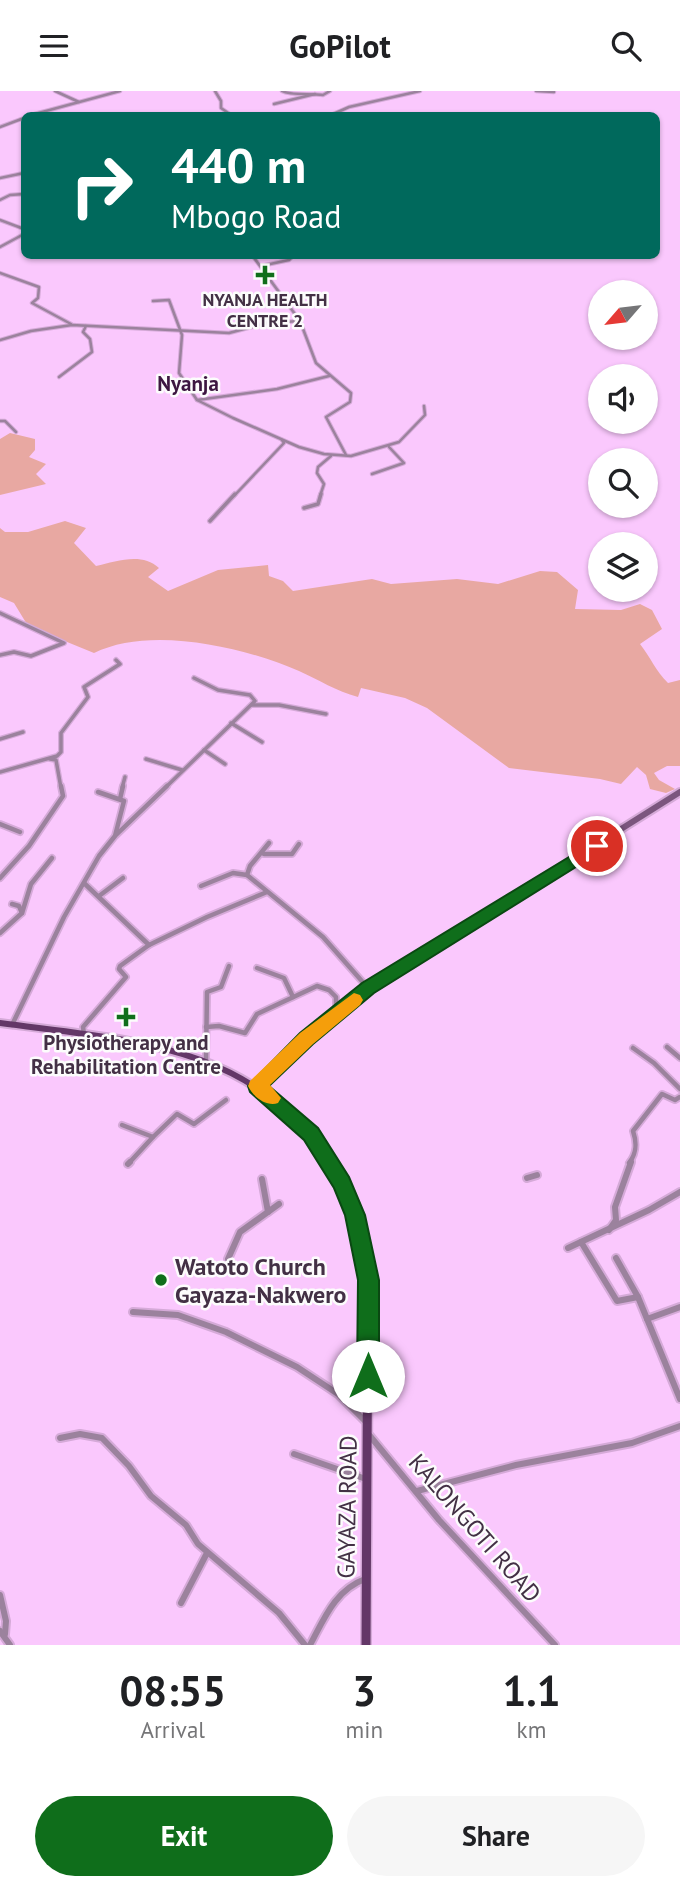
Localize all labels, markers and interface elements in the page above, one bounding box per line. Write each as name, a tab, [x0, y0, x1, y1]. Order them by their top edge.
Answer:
text: GoPilot	[289, 25, 391, 67]
icon: menu	[35, 27, 73, 65]
icon: search	[607, 27, 645, 65]
text: 440 m	[171, 133, 306, 197]
icon: right	[56, 140, 147, 231]
text: Mbogo Road	[171, 195, 341, 237]
marker: NYANJA HEALTH CENTRE 2	[255, 265, 275, 285]
north arrow	[588, 280, 658, 350]
map controls	[588, 280, 658, 602]
place label: NYANJA HEALTH CENTRE 2	[202, 288, 328, 332]
button: sound	[588, 364, 658, 434]
district label: Nyanja	[157, 370, 219, 397]
button: search	[588, 448, 658, 518]
button: layers	[588, 532, 658, 602]
pin	[567, 816, 627, 876]
icon: arrive	[578, 827, 616, 865]
marker: Physiotherapy and Rehabilitation Centre	[116, 1007, 136, 1027]
place label: Physiotherapy and Rehabilitation Centre	[31, 1029, 221, 1080]
place label: Watoto Church Gayaza-Nakwero	[175, 1251, 347, 1310]
marker: Watoto Church Gayaza-Nakwero	[153, 1272, 169, 1288]
position arrow	[331, 1339, 405, 1413]
street label: GAYAZA ROAD	[330, 1435, 364, 1579]
street label: KALONGOTI ROAD	[402, 1447, 548, 1609]
text: 08:55	[120, 1663, 226, 1718]
text: 3	[352, 1663, 376, 1718]
text: 1.1	[502, 1663, 560, 1718]
text: Arrival	[141, 1715, 205, 1744]
text: min	[346, 1715, 383, 1744]
text: km	[517, 1715, 546, 1744]
button: Exit	[35, 1796, 333, 1876]
button: Share	[347, 1796, 645, 1876]

